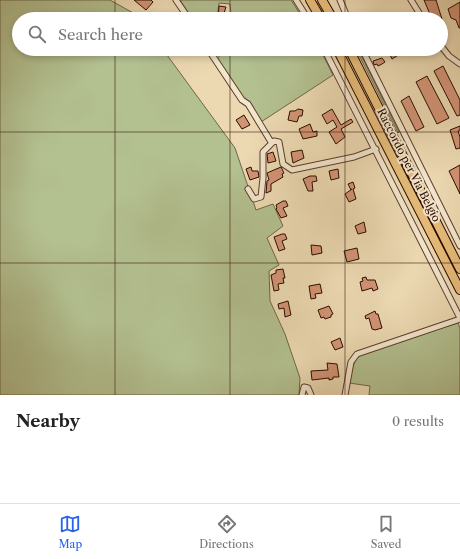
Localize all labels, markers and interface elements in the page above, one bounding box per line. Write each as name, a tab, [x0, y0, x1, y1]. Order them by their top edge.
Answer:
search box	[12, 12, 448, 56]
icon: search	[26, 23, 48, 45]
text: Search here	[58, 25, 143, 44]
street label: Raccordo per Via Belgio	[374, 106, 444, 224]
text: Nearby	[16, 411, 80, 431]
text: 0 results	[392, 413, 444, 429]
tab: Map	[59, 513, 82, 551]
tab: Directions	[199, 513, 254, 551]
tab: Saved	[371, 513, 401, 551]

